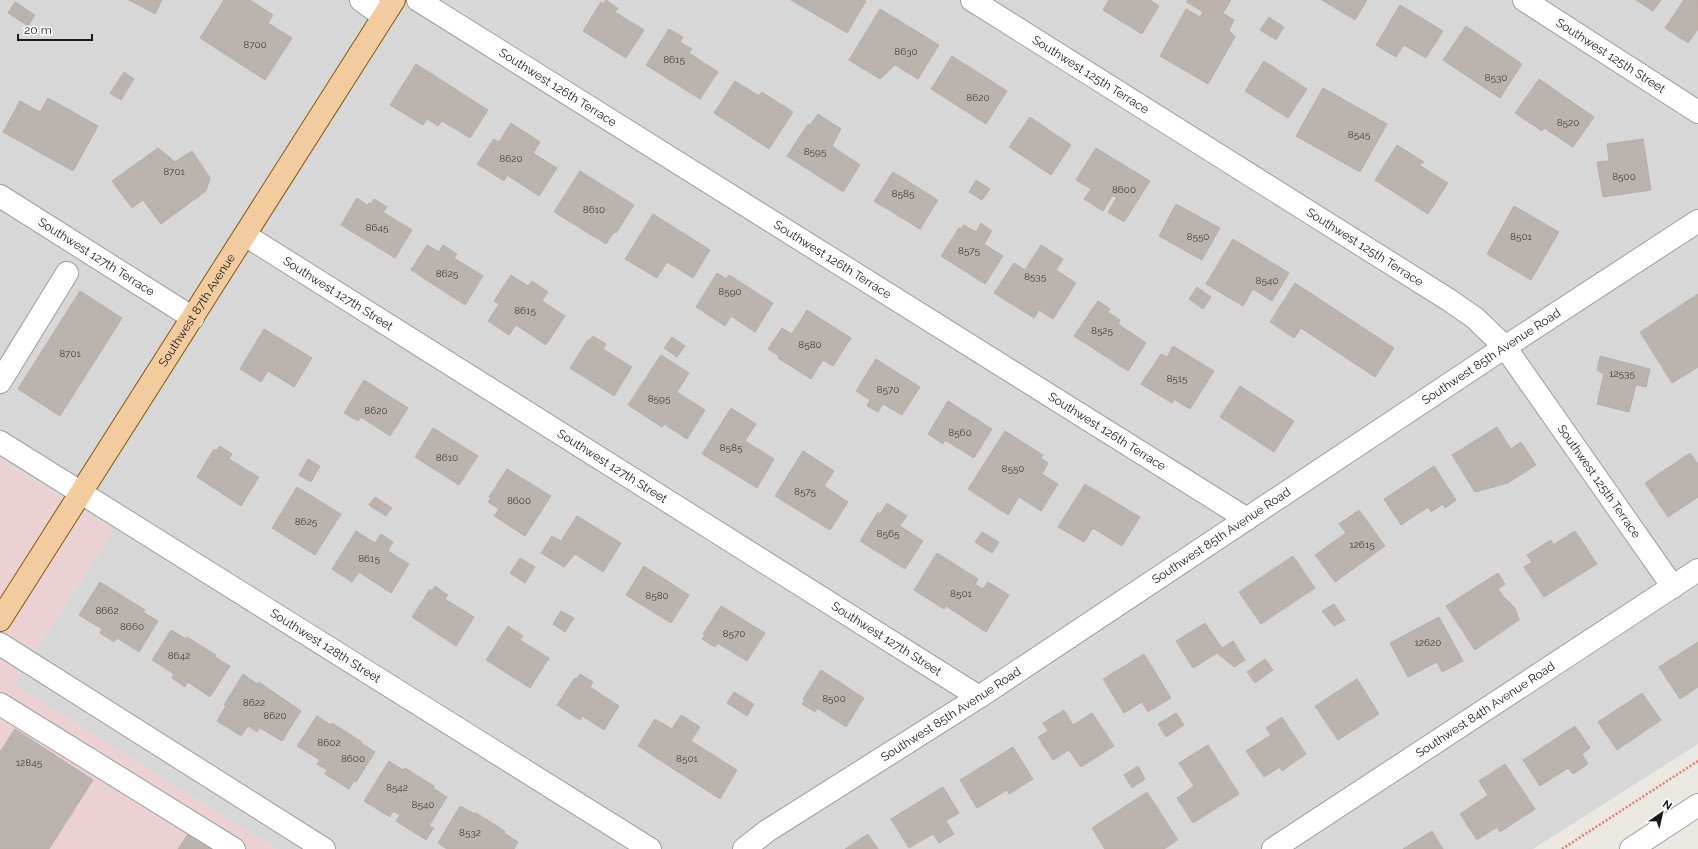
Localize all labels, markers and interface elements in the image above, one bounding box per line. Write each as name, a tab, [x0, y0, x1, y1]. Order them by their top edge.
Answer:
street label: Southwest 125th Street	[1553, 15, 1668, 96]
scale bar	[18, 16, 92, 42]
text: 20 m	[24, 23, 52, 37]
street label: Southwest 125th Terrace	[1030, 33, 1151, 116]
house number: 8700	[243, 39, 267, 50]
street label: Southwest 126th Terrace	[497, 46, 619, 130]
house number: 8630	[894, 46, 918, 57]
house number: 8615	[663, 54, 685, 65]
house number: 8530	[1485, 72, 1507, 83]
house number: 8620	[966, 92, 990, 103]
house number: 8520	[1557, 117, 1579, 128]
house number: 8545	[1348, 129, 1371, 140]
house number: 8595	[804, 146, 827, 157]
house number: 8620	[499, 153, 523, 164]
house number: 8701	[163, 166, 186, 177]
house number: 8500	[1612, 171, 1636, 182]
house number: 8600	[1112, 184, 1136, 195]
house number: 8585	[892, 188, 915, 199]
house number: 8610	[583, 204, 605, 215]
street label: Southwest 125th Terrace	[1304, 205, 1426, 289]
street label: Southwest 127th Terrace	[36, 215, 157, 299]
street label: Southwest 126th Terrace	[771, 217, 894, 301]
house number: 8645	[366, 222, 389, 233]
house number: 8550	[1187, 231, 1209, 242]
house number: 8501	[1510, 231, 1533, 242]
house number: 8575	[958, 245, 981, 256]
street label: Southwest 87th Avenue	[156, 251, 238, 369]
street label: Southwest 127th Street	[281, 254, 396, 333]
house number: 8625	[436, 268, 459, 279]
house number: 8535	[1024, 271, 1047, 282]
house number: 8540	[1256, 275, 1278, 286]
house number: 8590	[718, 286, 742, 297]
house number: 8615	[514, 305, 536, 316]
street label: Southwest 85th Avenue Road	[1419, 306, 1563, 407]
house number: 8525	[1091, 325, 1114, 336]
house number: 8580	[798, 339, 822, 350]
house number: 8701	[59, 348, 82, 359]
house number: 12535	[1609, 368, 1635, 379]
house number: 8515	[1166, 373, 1188, 384]
house number: 8570	[877, 384, 899, 395]
street label: Southwest 126th Terrace	[1046, 389, 1168, 473]
house number: 8595	[648, 393, 671, 404]
house number: 8620	[364, 405, 388, 416]
street label: Southwest 125th Terrace	[1555, 422, 1644, 541]
street label: Southwest 127th Street	[555, 426, 670, 506]
house number: 8560	[948, 427, 972, 438]
house number: 8585	[720, 442, 743, 453]
house number: 8610	[436, 452, 458, 463]
house number: 8550	[1002, 463, 1024, 474]
street label: Southwest 85th Avenue Road	[1149, 485, 1293, 587]
house number: 8575	[794, 486, 817, 497]
house number: 8600	[507, 495, 531, 506]
house number: 8625	[295, 516, 318, 527]
house number: 8565	[877, 528, 900, 539]
house number: 12615	[1349, 539, 1375, 550]
house number: 8615	[358, 553, 380, 564]
house number: 8501	[950, 588, 973, 599]
house number: 8580	[645, 590, 669, 601]
street label: Southwest 127th Street	[829, 599, 944, 679]
house number: 8662	[95, 605, 119, 616]
street label: Southwest 128th Street	[268, 606, 383, 686]
house number: 8660	[120, 621, 144, 632]
house number: 8570	[723, 628, 745, 639]
house number: 12620	[1415, 637, 1441, 648]
house number: 8642	[168, 650, 190, 661]
street label: Southwest 84th Avenue Road	[1413, 659, 1557, 760]
street label: Southwest 85th Avenue Road	[878, 664, 1023, 764]
house number: 8500	[822, 693, 846, 704]
house number: 8622	[243, 697, 265, 708]
house number: 8620	[263, 710, 287, 721]
house number: 8602	[317, 737, 341, 748]
house number: 8600	[341, 753, 365, 764]
house number: 8501	[676, 753, 699, 764]
house number: 12845	[16, 757, 43, 768]
house number: 8542	[386, 782, 408, 793]
north arrow	[1642, 793, 1682, 833]
text: N	[1660, 797, 1674, 813]
house number: 8540	[412, 799, 434, 810]
house number: 8532	[459, 827, 481, 838]

